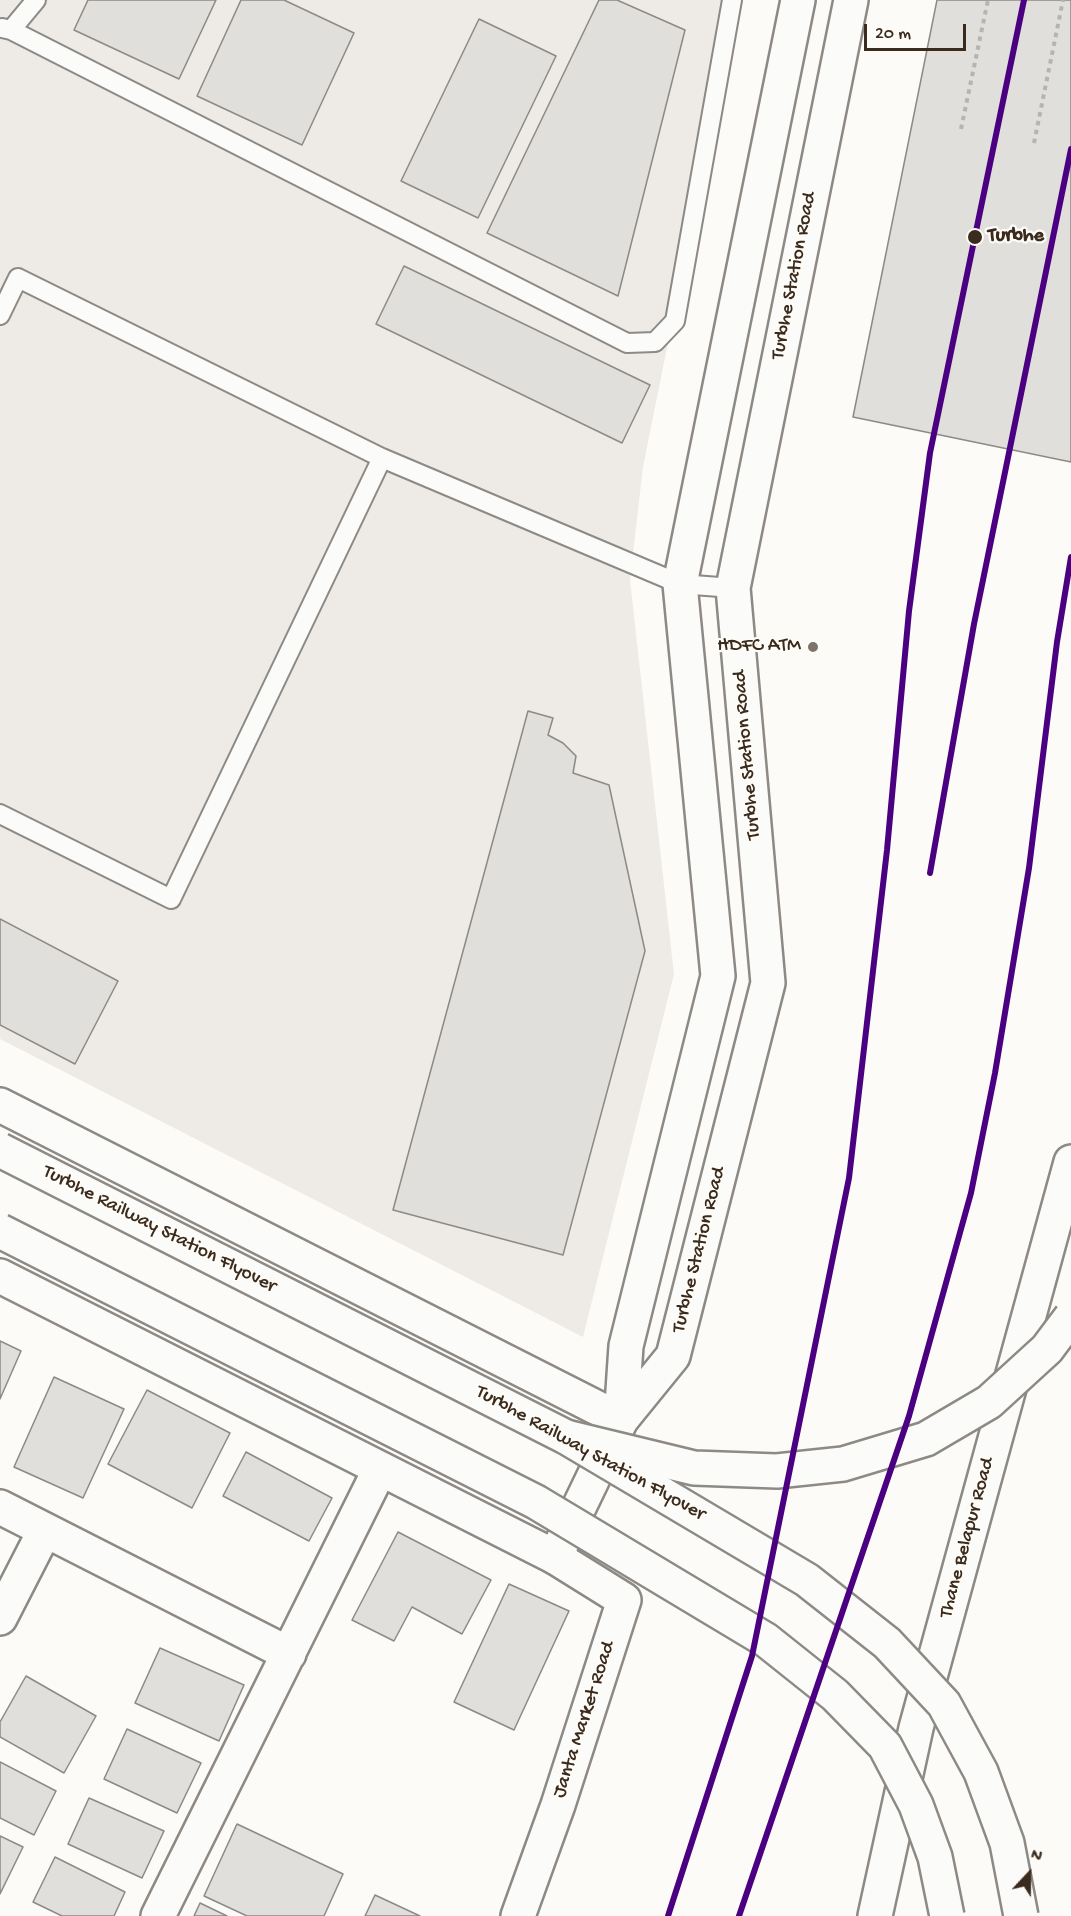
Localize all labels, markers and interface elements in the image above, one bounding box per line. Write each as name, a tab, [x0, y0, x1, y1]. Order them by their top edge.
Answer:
scale bar	[867, 12, 969, 50]
text: 20 m	[875, 24, 911, 45]
street label: Turbhe Station Road	[767, 190, 823, 362]
place label: Turbhe	[988, 225, 1044, 249]
marker: Turbhe	[966, 228, 984, 246]
place label: HDFC ATM	[717, 635, 801, 659]
marker: HDFC ATM	[806, 640, 820, 654]
street label: Turbhe Station Road	[729, 669, 767, 841]
street label: Turbhe Railway Station Flyover	[38, 1161, 280, 1299]
street label: Turbhe Station Road	[668, 1165, 732, 1335]
street label: Turbhe Railway Station Flyover	[471, 1381, 709, 1527]
street label: Thane Belapur Road	[935, 1455, 1001, 1621]
street label: Janta Market Road	[548, 1639, 622, 1801]
north arrow	[999, 1844, 1059, 1904]
text: N	[1028, 1846, 1044, 1868]

